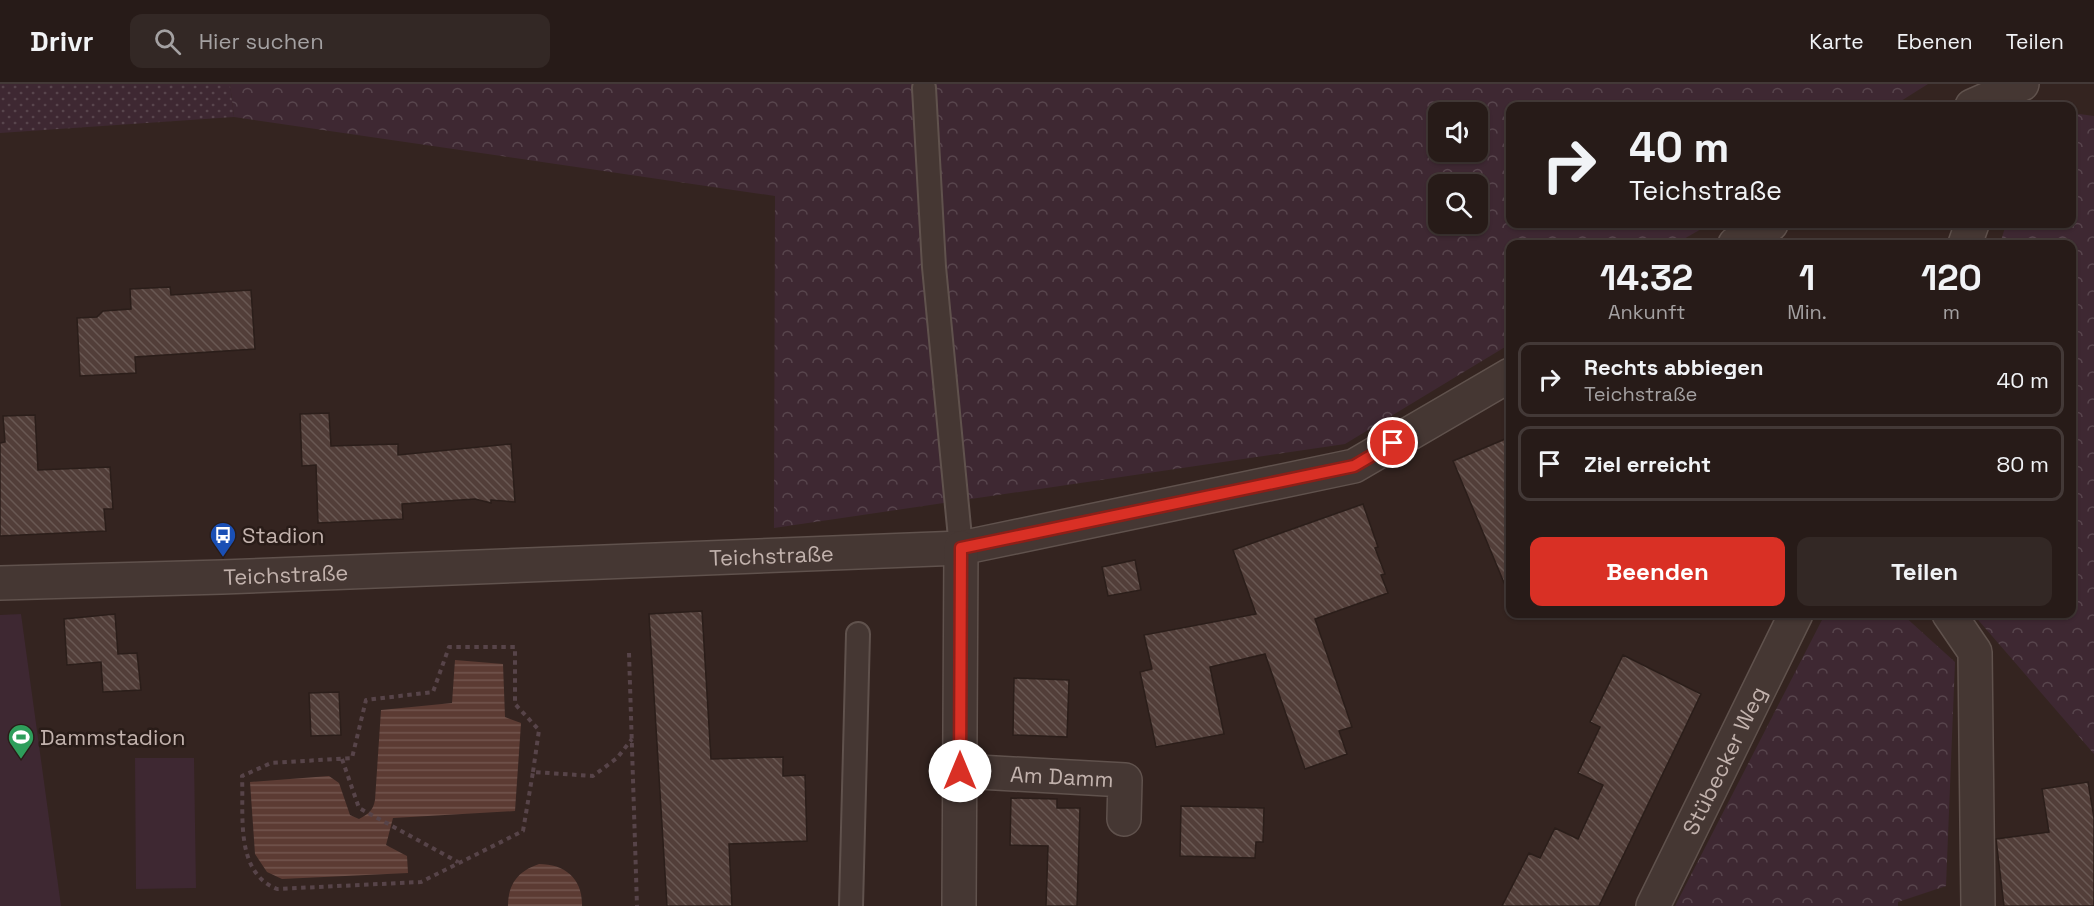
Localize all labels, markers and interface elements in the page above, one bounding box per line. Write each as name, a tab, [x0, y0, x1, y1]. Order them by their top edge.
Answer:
search box	[130, 14, 550, 68]
text: Drivr	[30, 23, 94, 59]
icon: search	[151, 25, 184, 58]
text: Hier suchen	[199, 27, 324, 55]
text: Karte	[1809, 28, 1864, 55]
text: Ebenen	[1897, 28, 1973, 55]
text: Teilen	[2006, 28, 2064, 55]
map controls	[1428, 102, 1488, 234]
button: sound	[1428, 102, 1488, 162]
text: 40 m	[1629, 121, 1729, 174]
icon: right	[1530, 126, 1608, 204]
text: Teichstraße	[1629, 173, 1782, 208]
button: search	[1428, 174, 1488, 234]
text: 14:32	[1600, 255, 1693, 301]
text: 1	[1799, 255, 1815, 301]
text: 120	[1921, 255, 1982, 301]
text: Ankunft	[1608, 299, 1685, 325]
text: Min.	[1787, 299, 1827, 325]
text: m	[1943, 299, 1960, 325]
text: Rechts abbiegen	[1584, 353, 1764, 381]
icon: right	[1533, 363, 1566, 396]
text: 40 m	[1997, 366, 2049, 394]
text: Teichstraße	[1584, 381, 1697, 407]
pin	[1367, 417, 1418, 468]
icon: arrive	[1376, 426, 1409, 459]
icon: arrive	[1533, 447, 1566, 480]
text: Ziel erreicht	[1584, 450, 1711, 478]
text: 80 m	[1997, 450, 2049, 478]
bus stop icon: Stadion	[208, 520, 238, 558]
place label: Stadion	[242, 521, 325, 549]
button: Beenden	[1530, 537, 1785, 606]
button: Teilen	[1797, 537, 2052, 606]
street label: Teichstraße	[709, 539, 834, 572]
street label: Teichstraße	[223, 558, 349, 591]
street label: Stübecker Weg	[1676, 682, 1772, 839]
sports icon: Dammstadion	[6, 722, 36, 760]
place label: Dammstadion	[40, 723, 185, 751]
position arrow	[928, 739, 992, 803]
street label: Am Damm	[1009, 760, 1114, 793]

